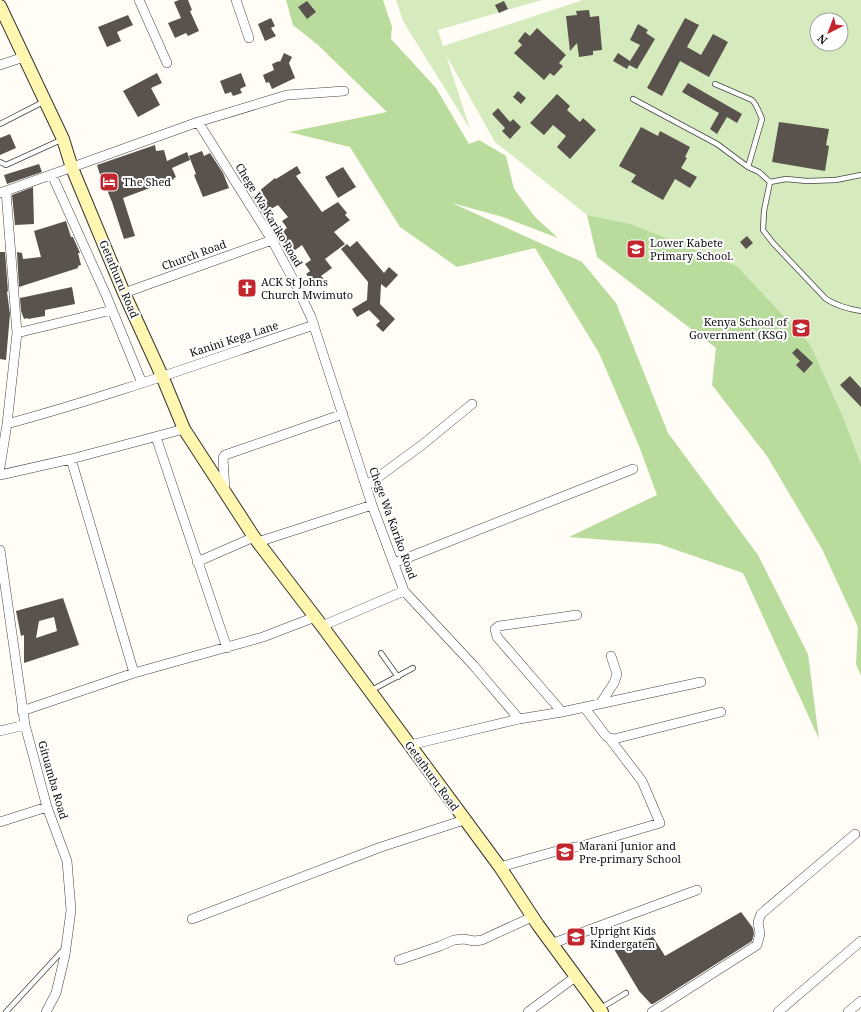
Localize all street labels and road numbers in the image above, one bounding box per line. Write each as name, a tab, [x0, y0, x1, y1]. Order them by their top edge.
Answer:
street label: Chege Wa Kariko Road	[232, 160, 307, 270]
street label: Church Road	[159, 236, 228, 273]
street label: Getathuru Road	[96, 238, 143, 320]
street label: Kanini Kega Lane	[188, 317, 280, 360]
street label: Chege Wa Kariko Road	[366, 465, 421, 581]
street label: Getathuru Road	[402, 738, 463, 814]
street label: Gituamba Road	[35, 739, 72, 821]

